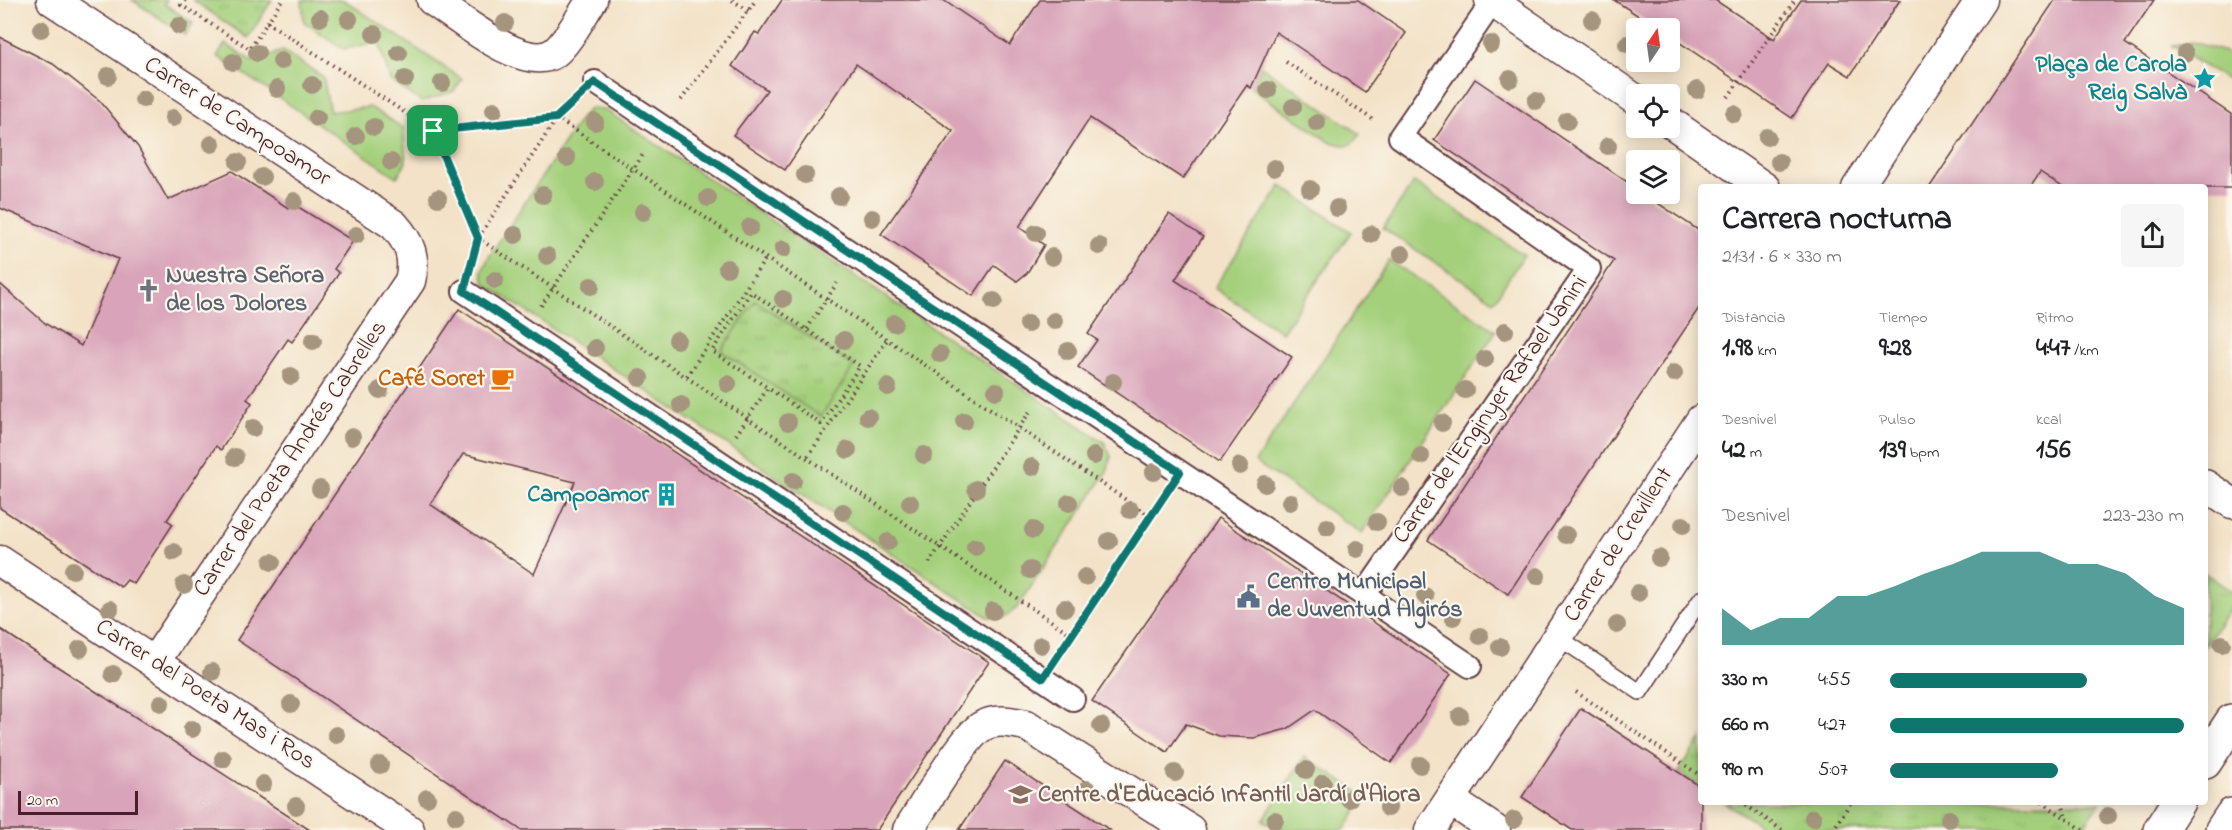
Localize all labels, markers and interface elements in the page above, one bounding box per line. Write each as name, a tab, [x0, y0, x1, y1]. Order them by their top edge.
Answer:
north arrow	[1626, 18, 1680, 72]
map controls	[1626, 18, 1680, 204]
street label: Carrer de Campoamor	[136, 48, 338, 196]
place label: Plaça de Carola Reig Salvà	[2035, 48, 2188, 112]
place icon: Plaça de Carola Reig Salvà	[2192, 66, 2218, 92]
button: locate	[1626, 84, 1680, 138]
pin	[407, 105, 458, 156]
icon: arrive	[416, 114, 449, 147]
button: layers	[1626, 150, 1680, 204]
text: Carrera nocturna	[1722, 196, 1952, 244]
button: share	[2121, 204, 2184, 267]
text: 21:31 · 6 × 330 m	[1722, 243, 1842, 272]
place label: Nuestra Señora de los Dolores	[166, 259, 324, 322]
street label: Carrer de l'Enginyer Rafael Janini	[1385, 269, 1598, 552]
church icon: Nuestra Señora de los Dolores	[135, 277, 161, 303]
text: Distancia	[1722, 306, 1785, 330]
text: Tiempo	[1879, 306, 1928, 330]
text: Ritmo	[2036, 306, 2074, 330]
street label: Carrer del Poeta Andrés Cabrelles	[185, 314, 397, 604]
text: 1.98	[1722, 330, 1753, 368]
text: 9:28	[1879, 330, 1912, 368]
text: 4:47	[2036, 330, 2070, 368]
text: km	[1753, 339, 1777, 363]
text: /km	[2070, 339, 2099, 363]
place label: Café Soret	[378, 362, 486, 397]
cafe icon: Café Soret	[490, 366, 516, 392]
text: Desnivel	[1722, 408, 1776, 432]
text: Pulso	[1879, 408, 1916, 432]
text: kcal	[2036, 408, 2061, 432]
text: 42	[1722, 432, 1746, 470]
text: 139	[1879, 432, 1906, 470]
text: 156	[2036, 432, 2071, 470]
text: m	[1746, 441, 1762, 465]
text: bpm	[1906, 441, 1939, 465]
street label: Carrer de Crevillent	[1556, 460, 1682, 630]
place label: Campoamor	[527, 478, 650, 513]
building icon: Campoamor	[654, 482, 680, 508]
text: Desnivel	[1722, 502, 1790, 531]
text: 223–230 m	[2103, 502, 2184, 531]
place label: Centro Municipal de Juventud Algirós	[1267, 565, 1462, 629]
public building icon: Centro Municipal de Juventud Algirós	[1236, 583, 1262, 609]
street label: Carrer del Poeta Mas i Ros	[88, 611, 322, 779]
text: 330 m	[1722, 666, 1768, 695]
text: 4:55	[1818, 666, 1851, 695]
text: 660 m	[1722, 711, 1769, 740]
text: 4:27	[1818, 711, 1846, 740]
text: 990 m	[1722, 756, 1763, 785]
text: 5:07	[1818, 756, 1848, 785]
place label: Centre d'Educació Infantil Jardí d'Aiora	[1038, 778, 1421, 813]
school or university icon: Centre d'Educació Infantil Jardí d'Aiora	[1007, 782, 1033, 808]
scale bar	[18, 788, 138, 816]
text: 20 m	[27, 789, 58, 813]

